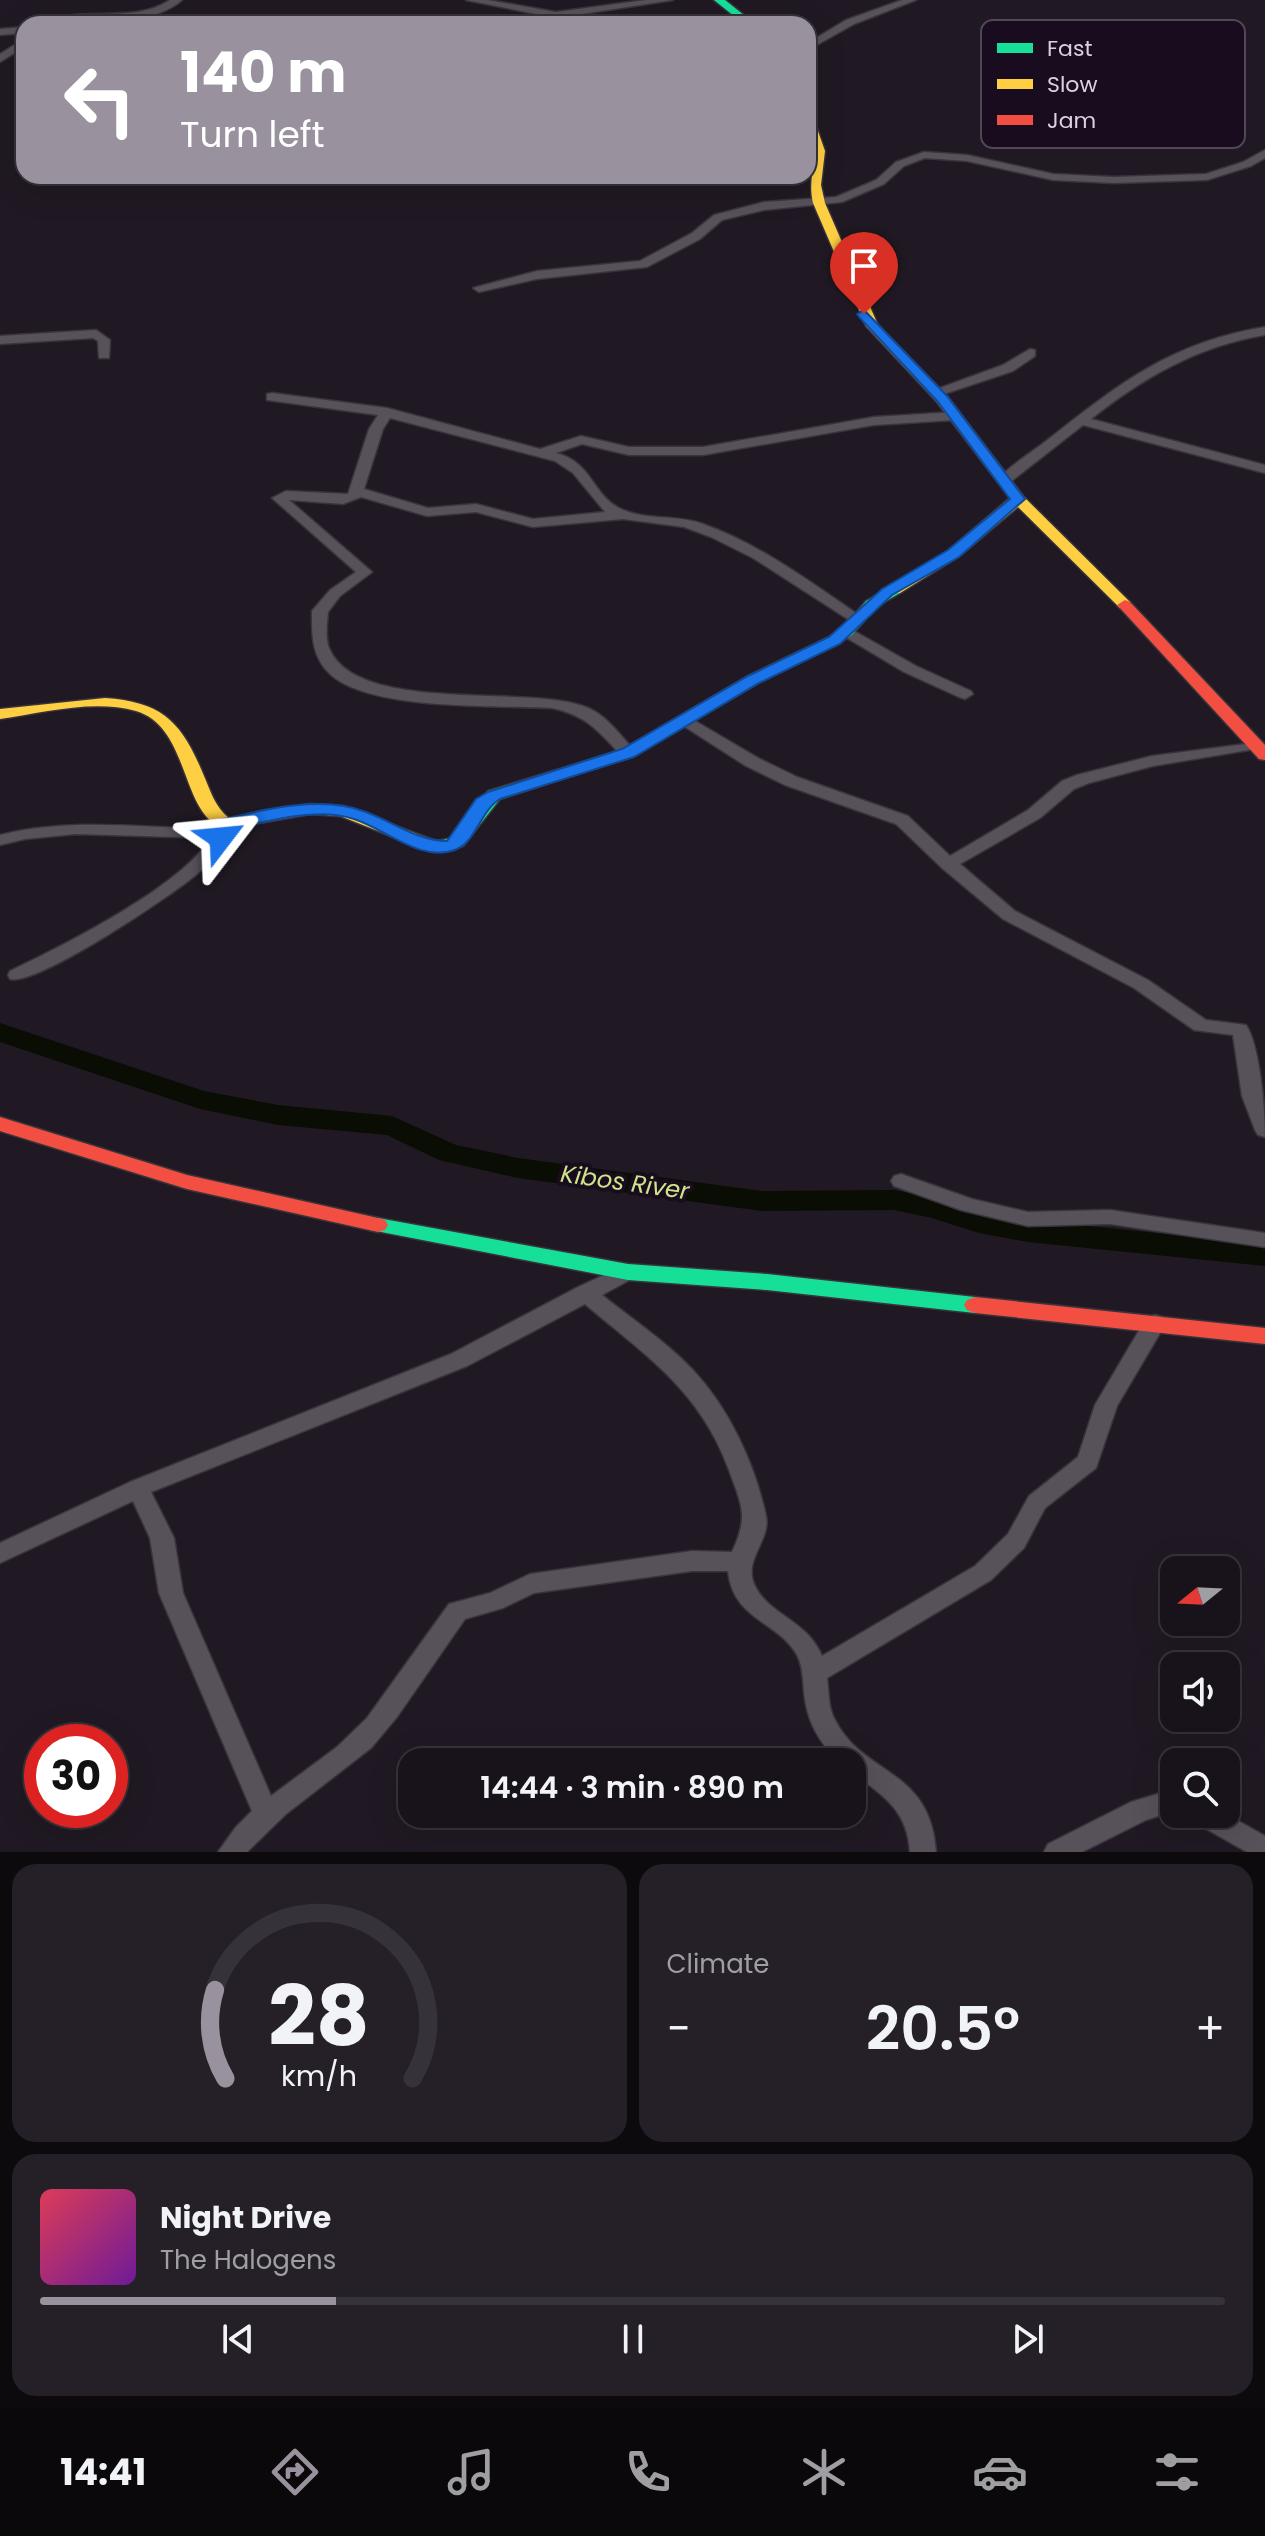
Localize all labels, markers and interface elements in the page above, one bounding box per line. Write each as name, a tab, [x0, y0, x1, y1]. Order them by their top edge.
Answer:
legend	[981, 20, 1245, 148]
text: 140 m	[180, 33, 347, 112]
text: Fast	[1047, 33, 1092, 64]
icon: left	[48, 48, 152, 152]
text: Slow	[1047, 69, 1097, 100]
text: Jam	[1047, 105, 1096, 136]
text: Turn left	[180, 109, 325, 160]
pin	[830, 232, 898, 314]
icon: arrive	[842, 244, 886, 288]
position arrow	[179, 796, 263, 880]
water label: Kibos River	[559, 1157, 692, 1207]
north arrow	[1160, 1556, 1240, 1636]
map controls	[1160, 1556, 1240, 1828]
button: sound	[1160, 1652, 1240, 1732]
speed limit sign: 30	[24, 1724, 128, 1828]
button: search	[1160, 1748, 1240, 1828]
text: 14:44 · 3 min · 890 m	[480, 1766, 784, 1809]
text: Climate	[667, 1946, 769, 1982]
text: 28	[269, 1958, 370, 2074]
text: 20.5°	[866, 1987, 1020, 2071]
text: −	[667, 1998, 691, 2059]
text: +	[1195, 1998, 1225, 2059]
text: km/h	[281, 2056, 357, 2096]
text: Night Drive	[160, 2196, 331, 2239]
text: The Halogens	[160, 2242, 336, 2278]
icon: previous	[216, 2317, 260, 2361]
icon: pause	[611, 2317, 655, 2361]
icon: next	[1006, 2317, 1050, 2361]
icon: directions	[267, 2444, 323, 2500]
icon: music	[443, 2444, 499, 2500]
icon: phone	[620, 2444, 676, 2500]
icon: climate	[796, 2444, 852, 2500]
icon: car	[972, 2444, 1028, 2500]
icon: filters	[1149, 2444, 1205, 2500]
text: 14:41	[60, 2447, 146, 2498]

